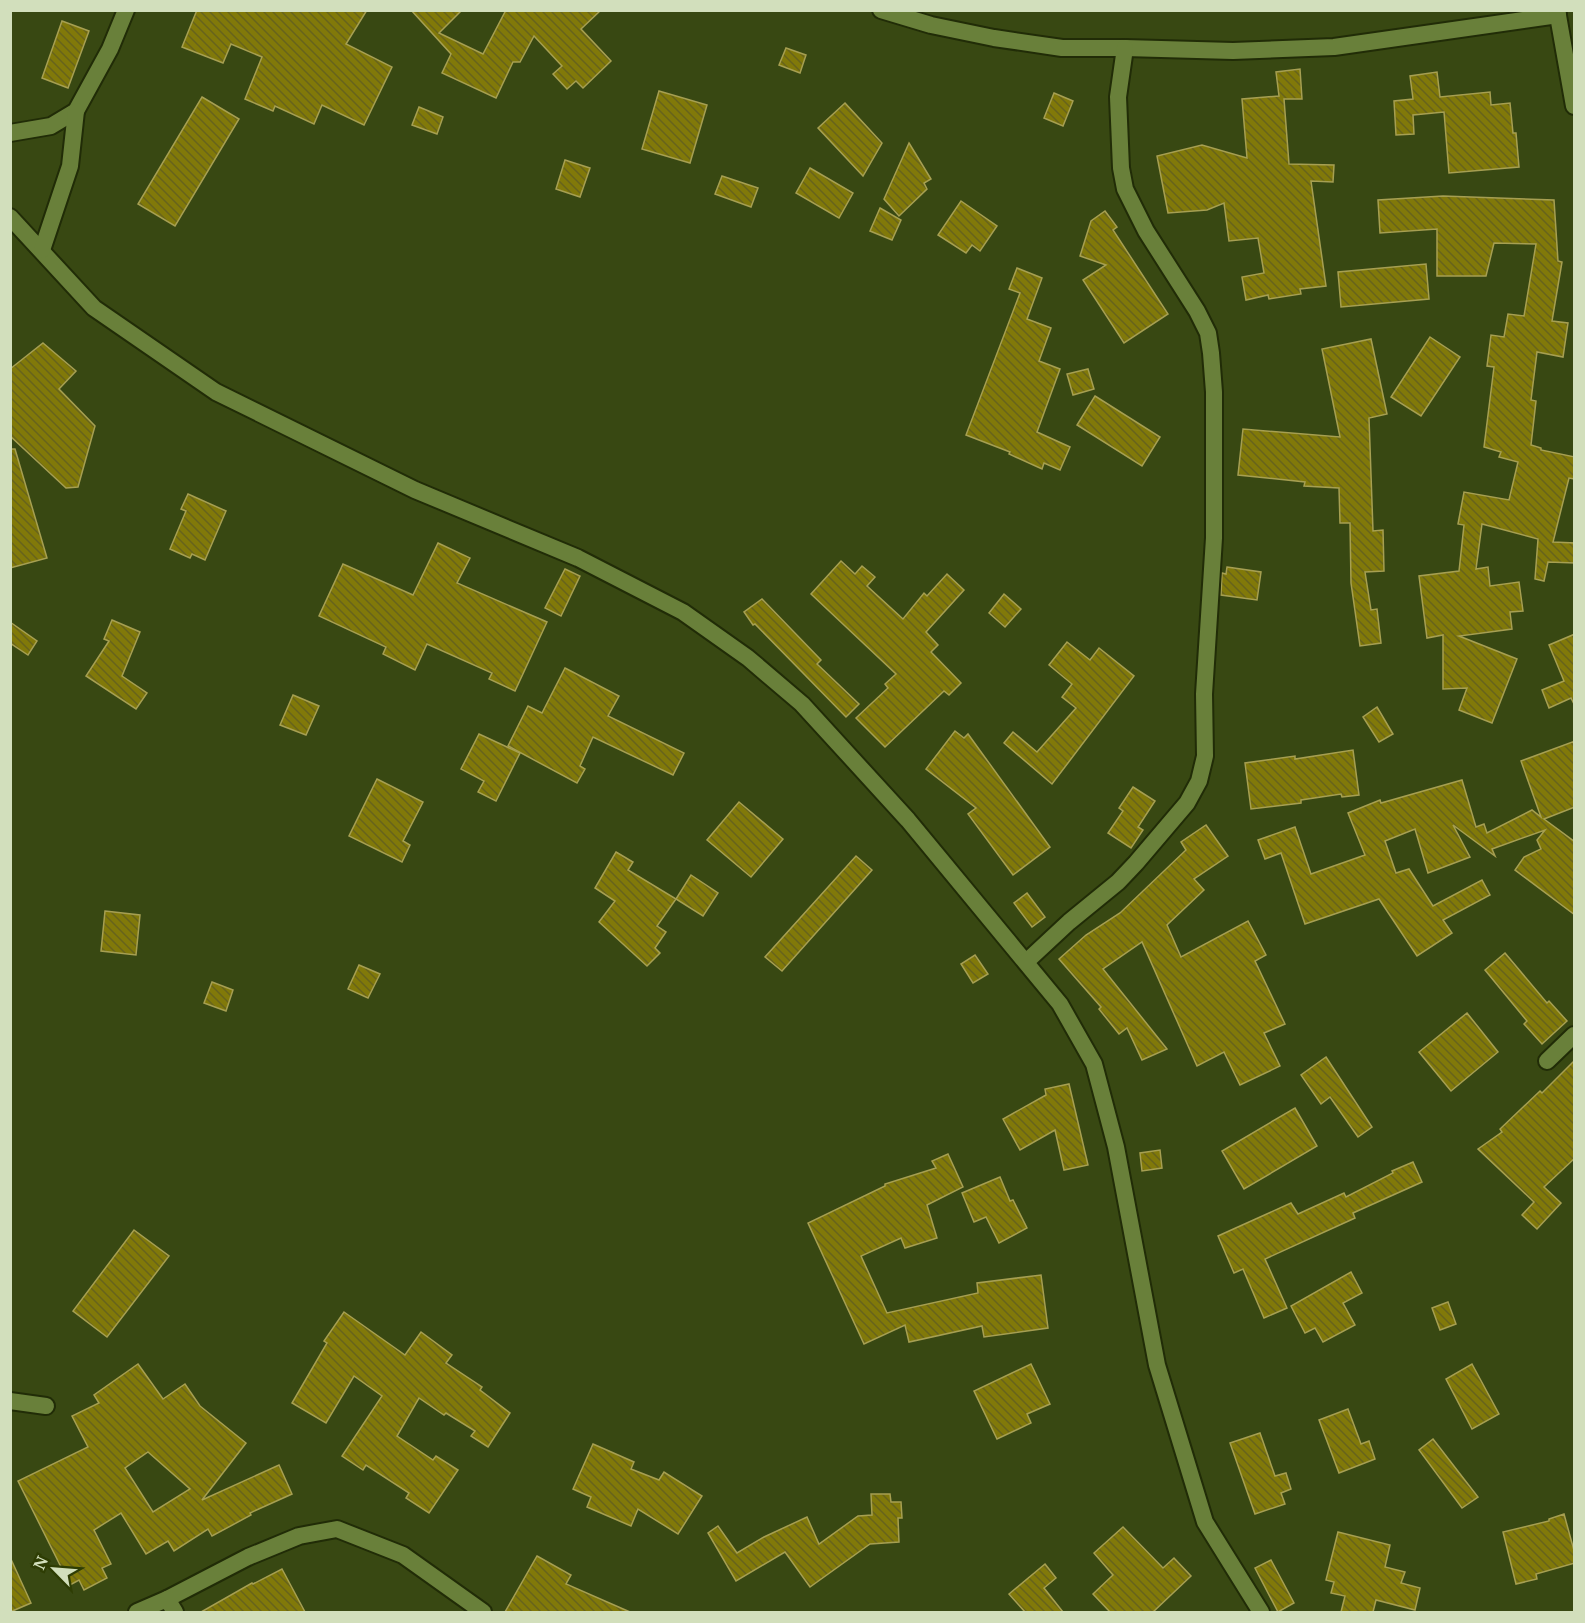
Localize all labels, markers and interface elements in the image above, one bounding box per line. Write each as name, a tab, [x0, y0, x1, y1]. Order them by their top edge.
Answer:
north arrow	[24, 1539, 84, 1599]
text: N	[28, 1552, 53, 1573]

